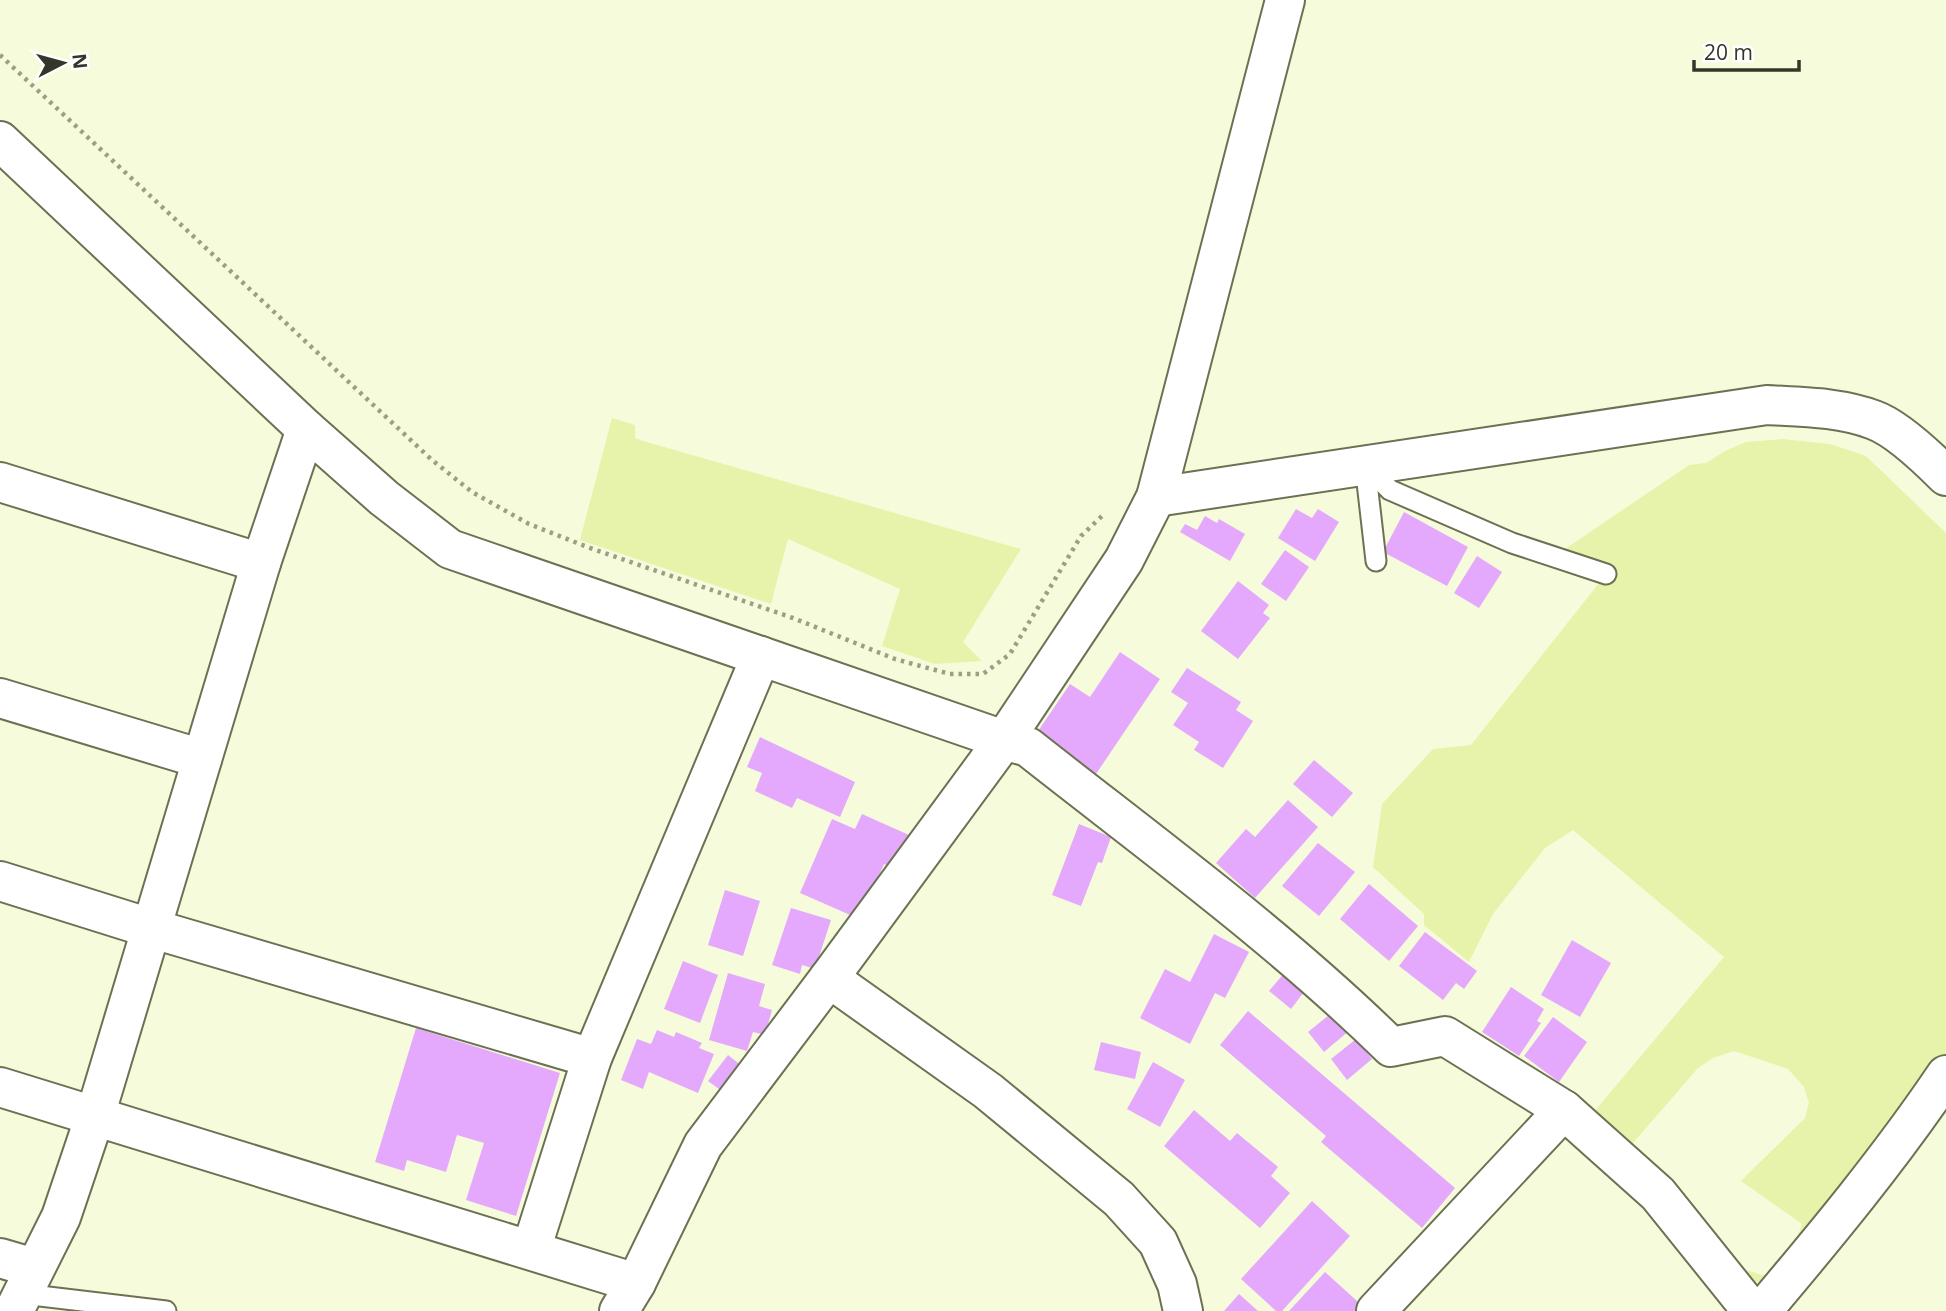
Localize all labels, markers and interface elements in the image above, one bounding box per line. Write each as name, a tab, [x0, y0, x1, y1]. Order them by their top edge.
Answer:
north arrow	[28, 28, 98, 98]
scale bar	[1694, 28, 1799, 72]
text: 20 m	[1704, 38, 1753, 66]
text: N	[66, 52, 94, 70]

